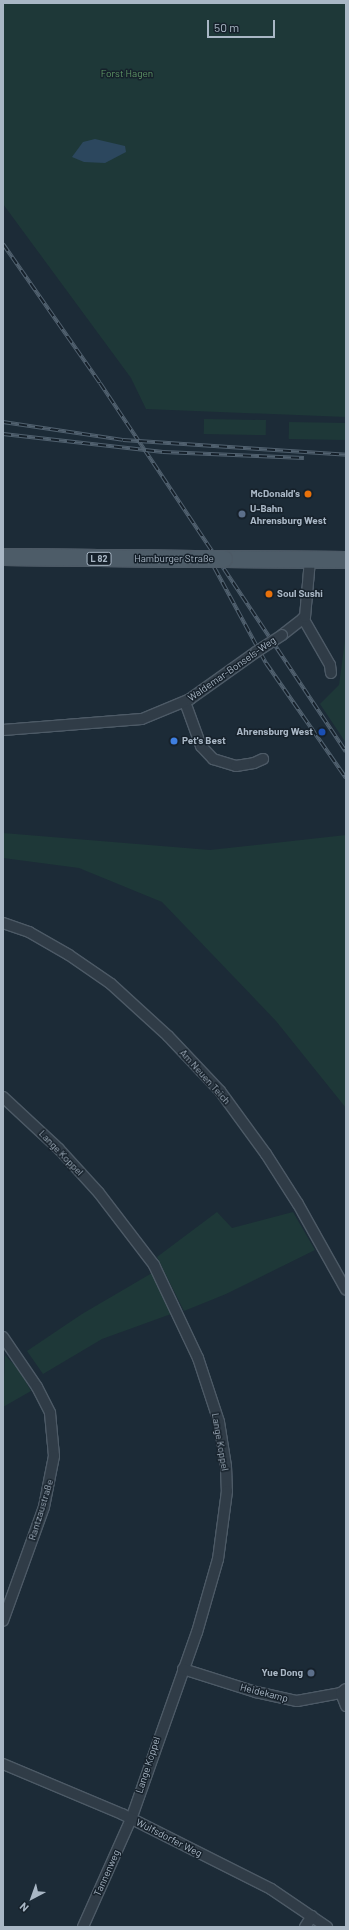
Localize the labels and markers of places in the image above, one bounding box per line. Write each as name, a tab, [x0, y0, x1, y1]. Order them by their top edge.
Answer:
place label: McDonald's	[250, 488, 300, 500]
marker: McDonald's	[303, 489, 313, 499]
place label: U-Bahn Ahrensburg West	[250, 502, 326, 526]
marker: U-Bahn Ahrensburg West	[237, 509, 247, 519]
place label: Soul Sushi	[277, 588, 323, 600]
marker: Soul Sushi	[264, 589, 274, 599]
place label: Ahrensburg West	[237, 726, 313, 738]
marker: Ahrensburg West	[316, 726, 328, 738]
place label: Pet's Best	[182, 735, 226, 747]
marker: Pet's Best	[169, 736, 179, 746]
place label: Yue Dong	[262, 1667, 303, 1679]
marker: Yue Dong	[306, 1668, 316, 1678]

